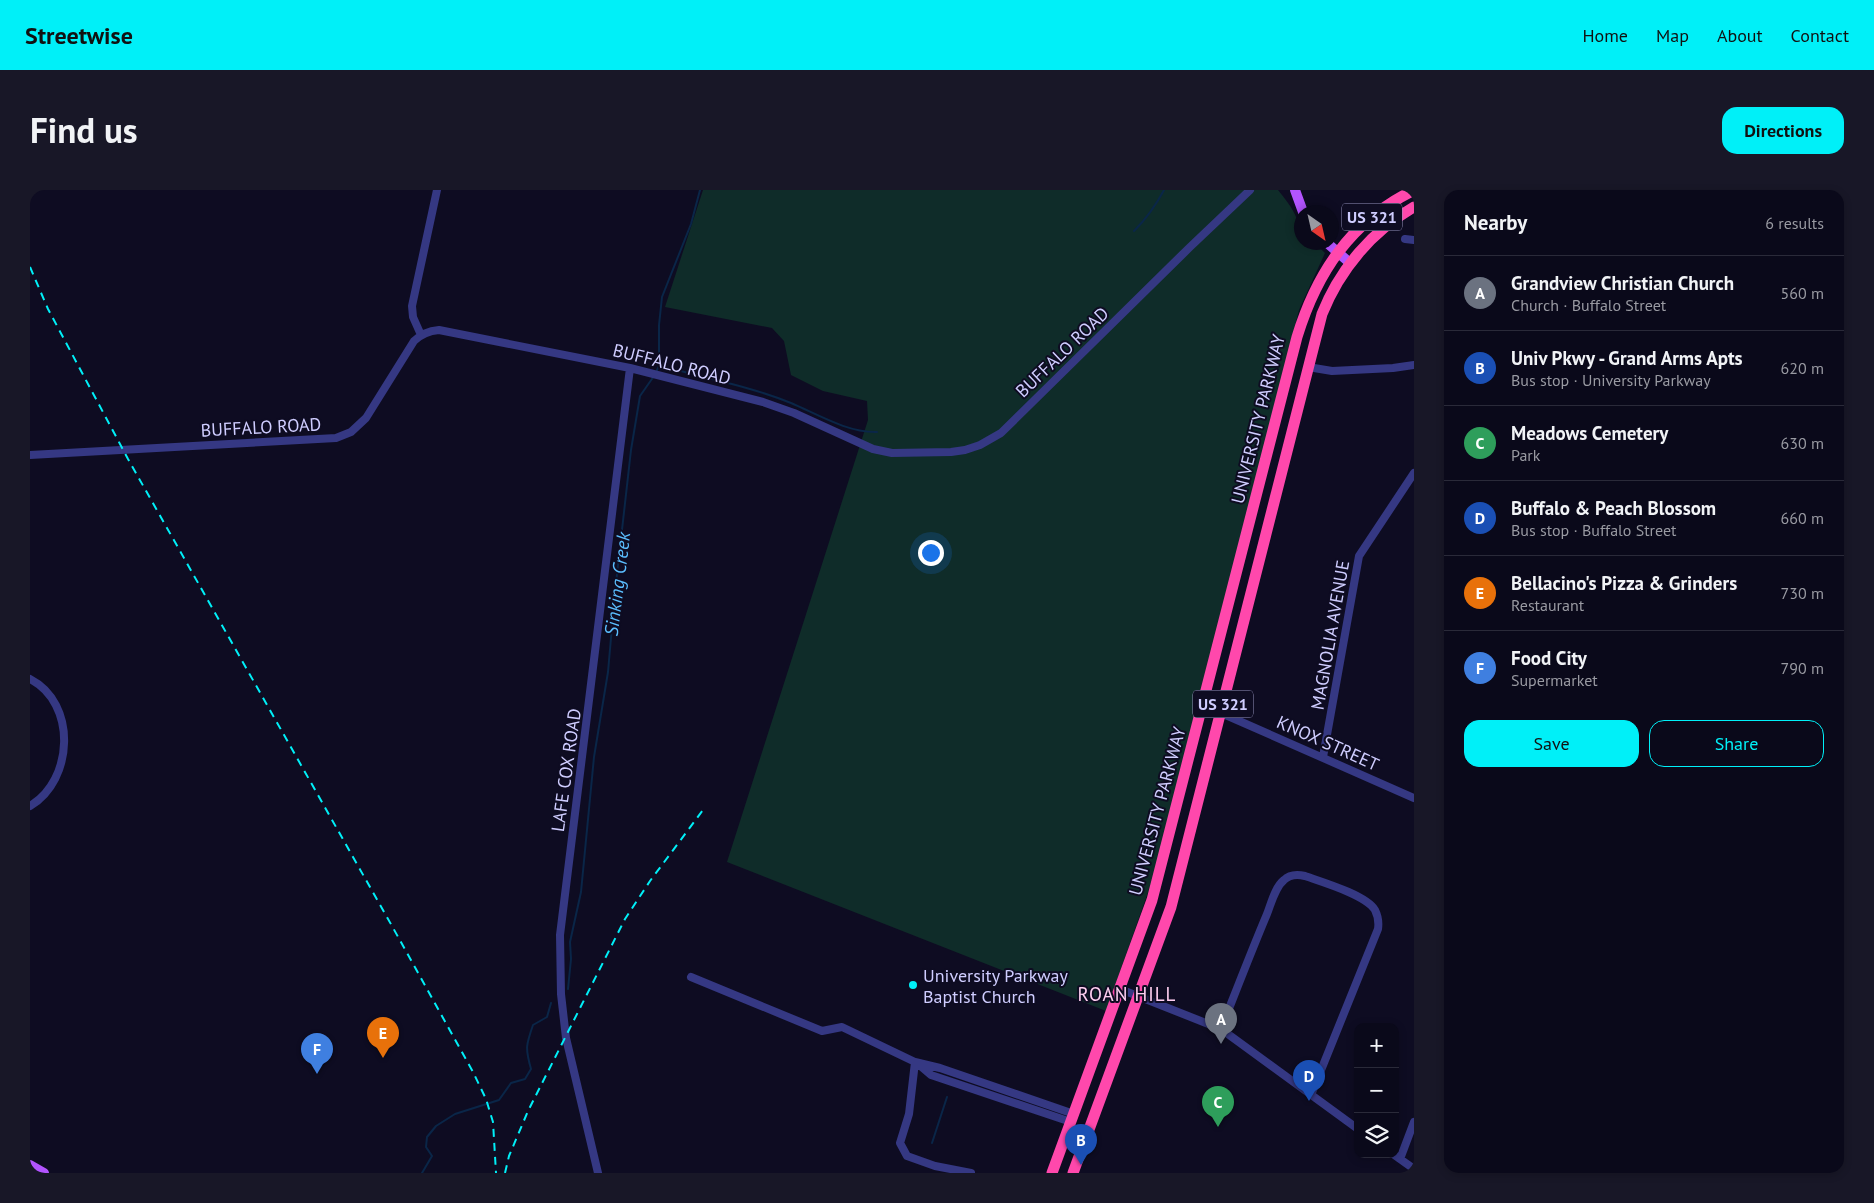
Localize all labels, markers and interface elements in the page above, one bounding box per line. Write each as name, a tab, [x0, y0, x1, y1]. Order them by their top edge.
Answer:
text: Streetwise	[25, 20, 133, 51]
text: Home	[1582, 24, 1628, 47]
text: Map	[1656, 24, 1689, 47]
text: About	[1717, 24, 1763, 47]
text: Contact	[1791, 24, 1849, 47]
text: Find us	[30, 107, 138, 153]
button: Directions	[1722, 107, 1844, 154]
road number: US 321	[1342, 204, 1402, 231]
north arrow	[1294, 205, 1339, 250]
text: Nearby	[1464, 209, 1527, 236]
text: 6 results	[1765, 213, 1824, 233]
text: Grandview Christian Church	[1511, 271, 1734, 295]
text: A	[1475, 283, 1485, 303]
text: 560 m	[1781, 283, 1824, 303]
text: Church · Buffalo Street	[1511, 295, 1666, 315]
street label: BUFFALO ROAD	[1011, 302, 1113, 402]
street label: UNIVERSITY PARKWAY	[1226, 332, 1290, 506]
street label: BUFFALO ROAD	[611, 338, 733, 390]
text: Univ Pkwy - Grand Arms Apts	[1511, 346, 1743, 370]
text: B	[1475, 358, 1485, 378]
text: 620 m	[1781, 358, 1824, 378]
text: Bus stop · University Parkway	[1511, 370, 1711, 390]
street label: BUFFALO ROAD	[200, 412, 322, 442]
text: Meadows Cemetery	[1511, 421, 1668, 445]
text: C	[1476, 433, 1484, 453]
text: 630 m	[1781, 433, 1824, 453]
text: Park	[1511, 445, 1540, 465]
text: Buffalo & Peach Blossom	[1511, 496, 1716, 520]
text: D	[1475, 508, 1485, 528]
text: 660 m	[1781, 508, 1824, 528]
text: Bus stop · Buffalo Street	[1511, 520, 1677, 540]
water label: Sinking Creek	[599, 529, 635, 637]
your location	[918, 540, 944, 566]
street label: MAGNOLIA AVENUE	[1306, 558, 1354, 712]
text: Bellacino's Pizza & Grinders	[1511, 571, 1737, 595]
text: E	[1476, 583, 1484, 603]
text: 730 m	[1781, 583, 1824, 603]
text: Restaurant	[1511, 595, 1584, 615]
text: Food City	[1511, 646, 1587, 670]
text: F	[1476, 658, 1484, 678]
text: 790 m	[1781, 658, 1824, 678]
text: Supermarket	[1511, 670, 1598, 690]
road number: US 321	[1193, 690, 1253, 718]
street label: LAFE COX ROAD	[546, 707, 586, 833]
street label: KNOX STREET	[1273, 710, 1383, 776]
button: Save	[1464, 720, 1639, 767]
button: Share	[1649, 720, 1824, 767]
street label: UNIVERSITY PARKWAY	[1123, 724, 1191, 898]
place label: University Parkway Baptist Church	[923, 964, 1068, 1008]
marker: University Parkway Baptist Church	[907, 979, 919, 991]
district label: ROAN HILL	[1078, 982, 1176, 1006]
pin: A	[1205, 1003, 1237, 1044]
pin: E	[367, 1017, 399, 1058]
map controls	[1354, 1023, 1399, 1158]
button: +	[1354, 1023, 1399, 1068]
pin: F	[301, 1033, 333, 1074]
pin: D	[1293, 1060, 1325, 1101]
button: −	[1354, 1068, 1399, 1113]
pin: C	[1202, 1086, 1234, 1127]
button: layers	[1354, 1113, 1399, 1158]
pin: B	[1065, 1124, 1097, 1165]

